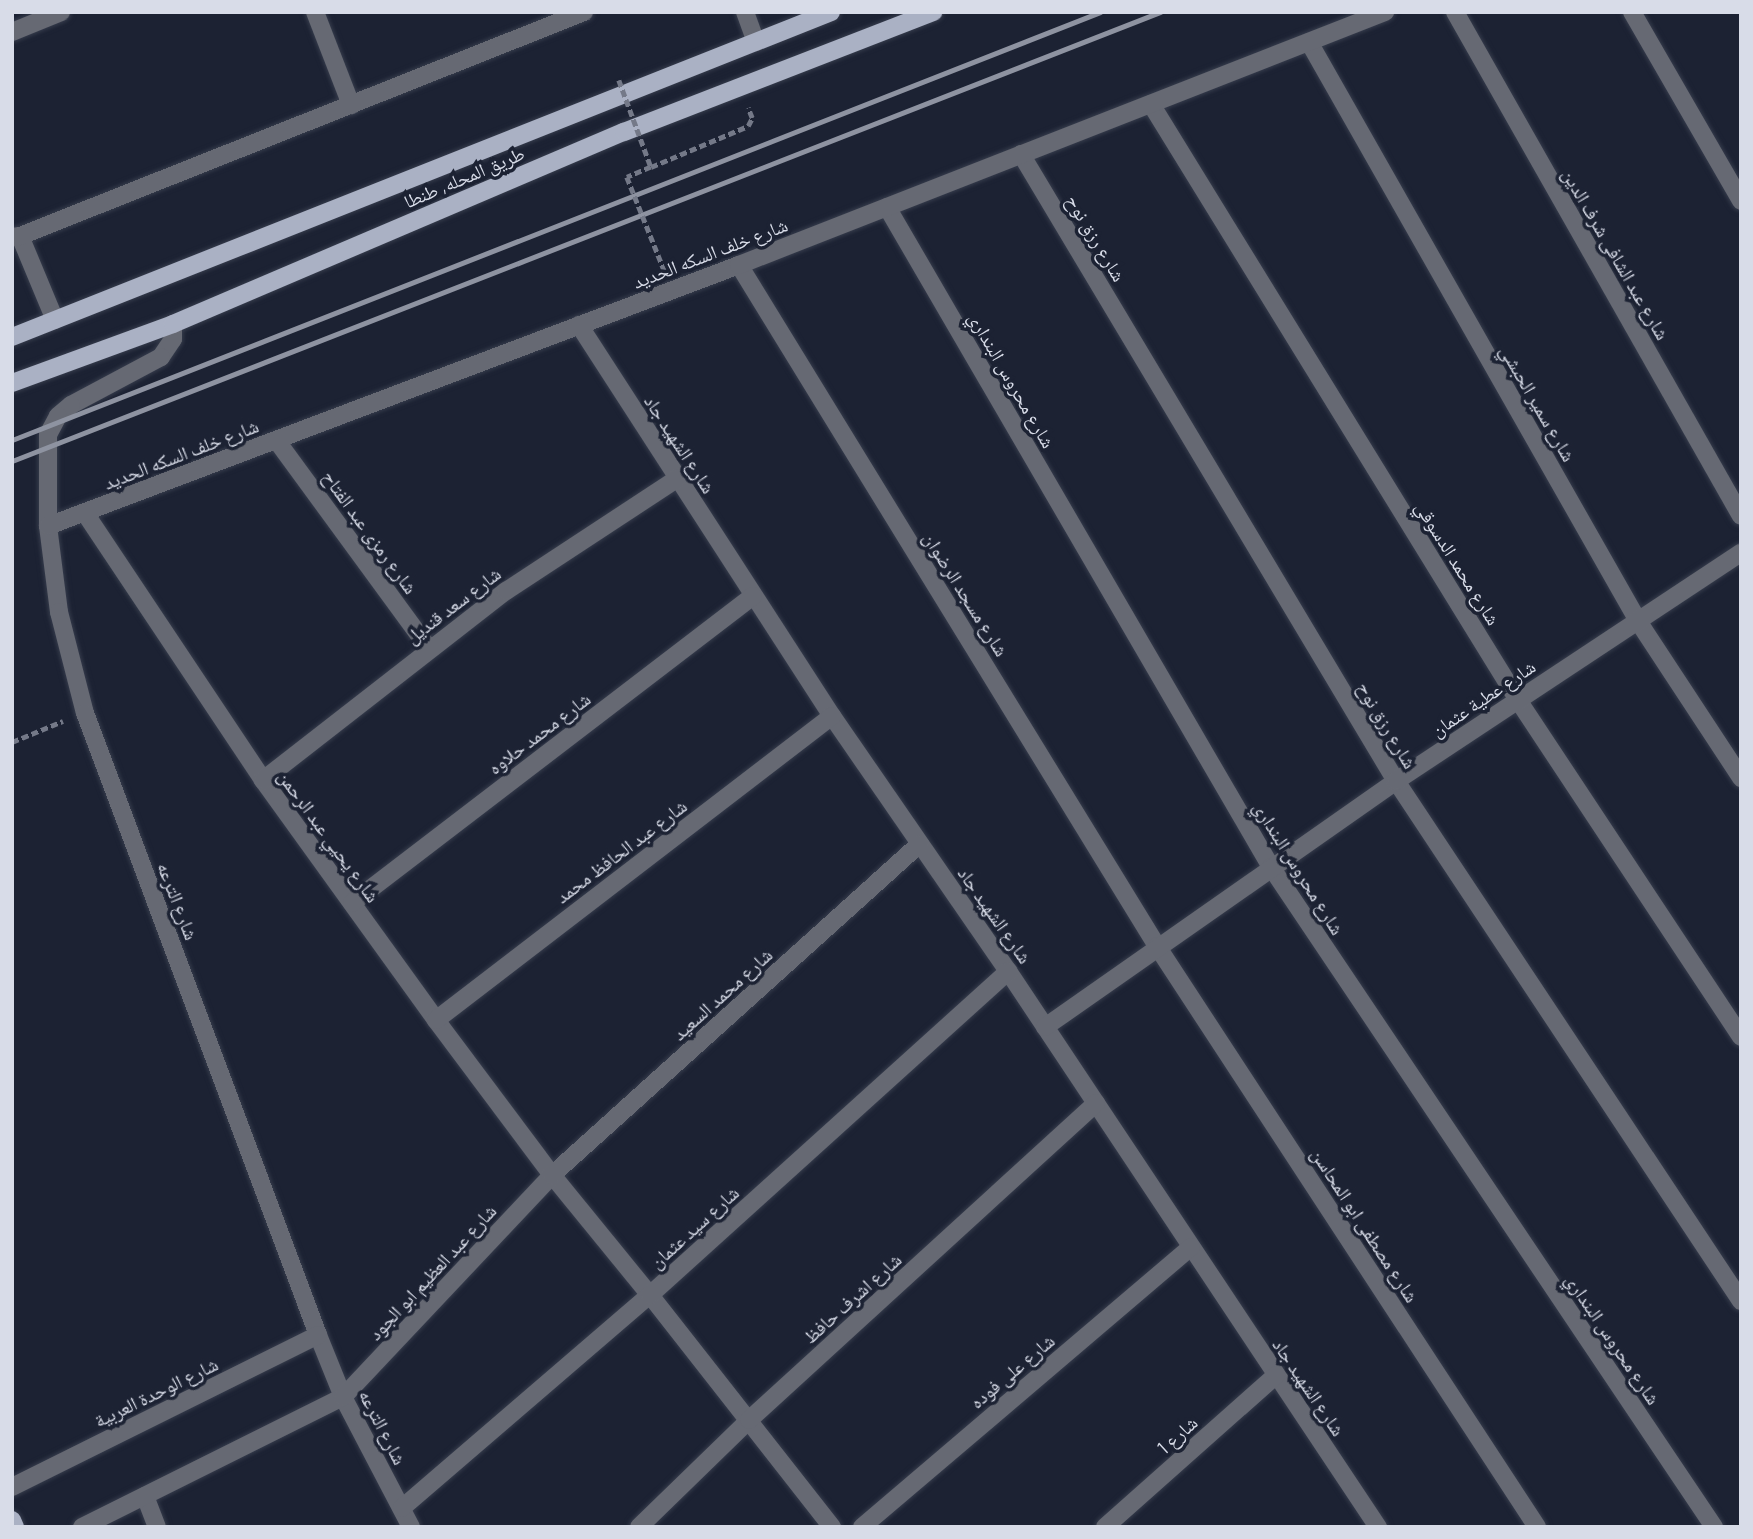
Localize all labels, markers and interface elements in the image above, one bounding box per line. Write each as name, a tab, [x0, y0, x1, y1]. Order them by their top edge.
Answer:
street label: طريق المحله, طنطا	[400, 141, 528, 213]
street label: شارع عبد الشافى شرف الدين	[1558, 164, 1674, 344]
street label: شارع رزق نوح	[1061, 191, 1131, 285]
street label: شارع خلف السكه الحديد	[629, 213, 791, 293]
street label: شارع محروس البنداري	[964, 308, 1060, 452]
street label: شارع سمير الحبشي	[1495, 341, 1581, 465]
street label: شارع الشهيد جاد	[640, 391, 720, 497]
street label: شارع خلف السكه الحديد	[100, 414, 262, 494]
street label: شارع رمزى عبد الفتاح	[318, 466, 422, 598]
street label: شارع محمد الدسوقي	[1411, 497, 1505, 629]
street label: شارع مسجد الرضوان	[919, 528, 1013, 660]
street label: شارع سعد قنديل	[401, 562, 505, 648]
street label: شارع عطية عثمان	[1427, 655, 1539, 741]
street label: شارع رزق نوح	[1352, 678, 1422, 772]
street label: شارع محمد حلاوه	[483, 687, 595, 779]
street label: شارع يحيي عبد الرحمن	[273, 765, 385, 907]
street label: شارع عبد الحافظ محمد	[551, 794, 691, 908]
street label: شارع محروس البنداري	[1249, 797, 1349, 939]
street label: شارع الترعه	[153, 859, 203, 943]
street label: شارع الشهيد جاد	[953, 862, 1037, 968]
street label: شارع محمد السعيد	[667, 943, 777, 1045]
street label: شارع مصطفى ابو المحاسن	[1307, 1144, 1423, 1306]
street label: شارع سيد عثمان	[645, 1181, 743, 1273]
street label: شارع عبد العظيم ابو الجود	[363, 1199, 501, 1345]
street label: شارع اشرف حافظ	[798, 1248, 906, 1348]
street label: شارع محروس البنداري	[1561, 1269, 1665, 1409]
street label: شارع على فوده	[965, 1329, 1059, 1413]
street label: شارع الشهيد جاد	[1268, 1334, 1350, 1440]
street label: شارع الوحدة العربية	[90, 1352, 222, 1432]
street label: شارع الترعه	[354, 1386, 412, 1468]
street label: شارع 1	[1152, 1411, 1202, 1459]

